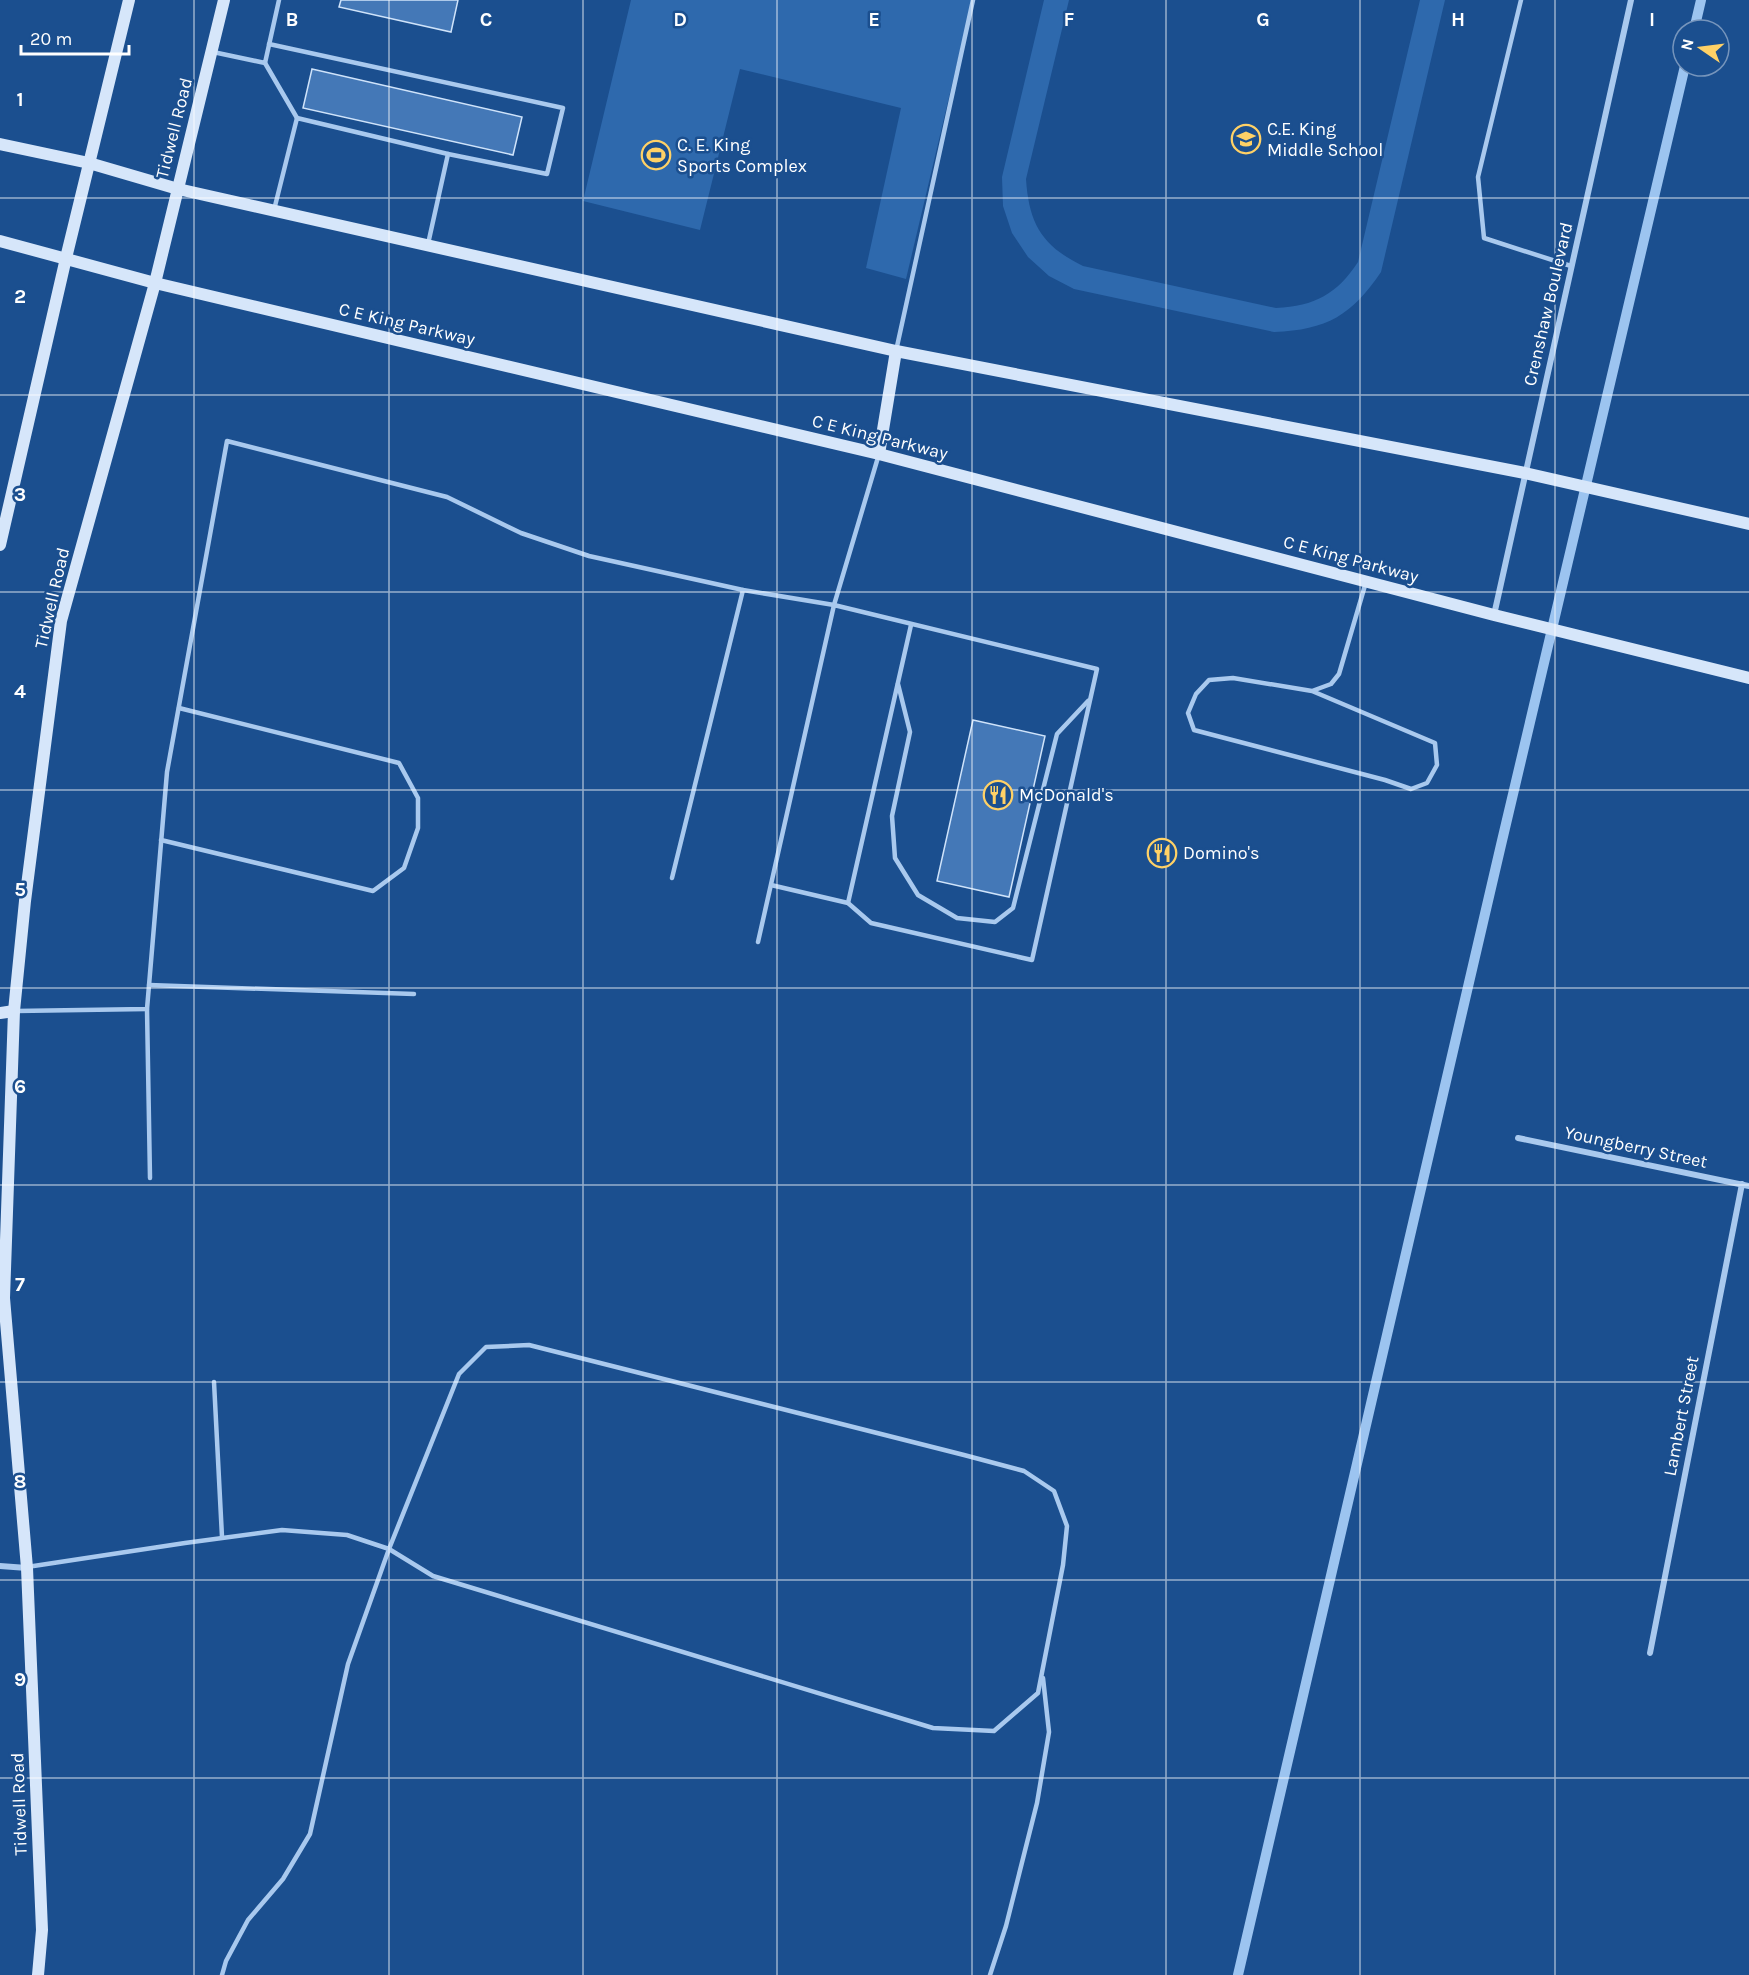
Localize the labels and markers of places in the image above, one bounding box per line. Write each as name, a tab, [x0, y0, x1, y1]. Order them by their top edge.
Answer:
place label: C.E. King Middle School	[1267, 118, 1383, 161]
school or university icon: C.E. King Middle School	[1230, 123, 1262, 155]
place label: C. E. King Sports Complex	[677, 134, 807, 177]
sports icon: C. E. King Sports Complex	[640, 139, 672, 171]
restaurant icon: McDonald's	[982, 779, 1014, 811]
place label: McDonald's	[1019, 784, 1114, 806]
restaurant icon: Domino's	[1146, 837, 1178, 869]
place label: Domino's	[1183, 842, 1260, 864]

